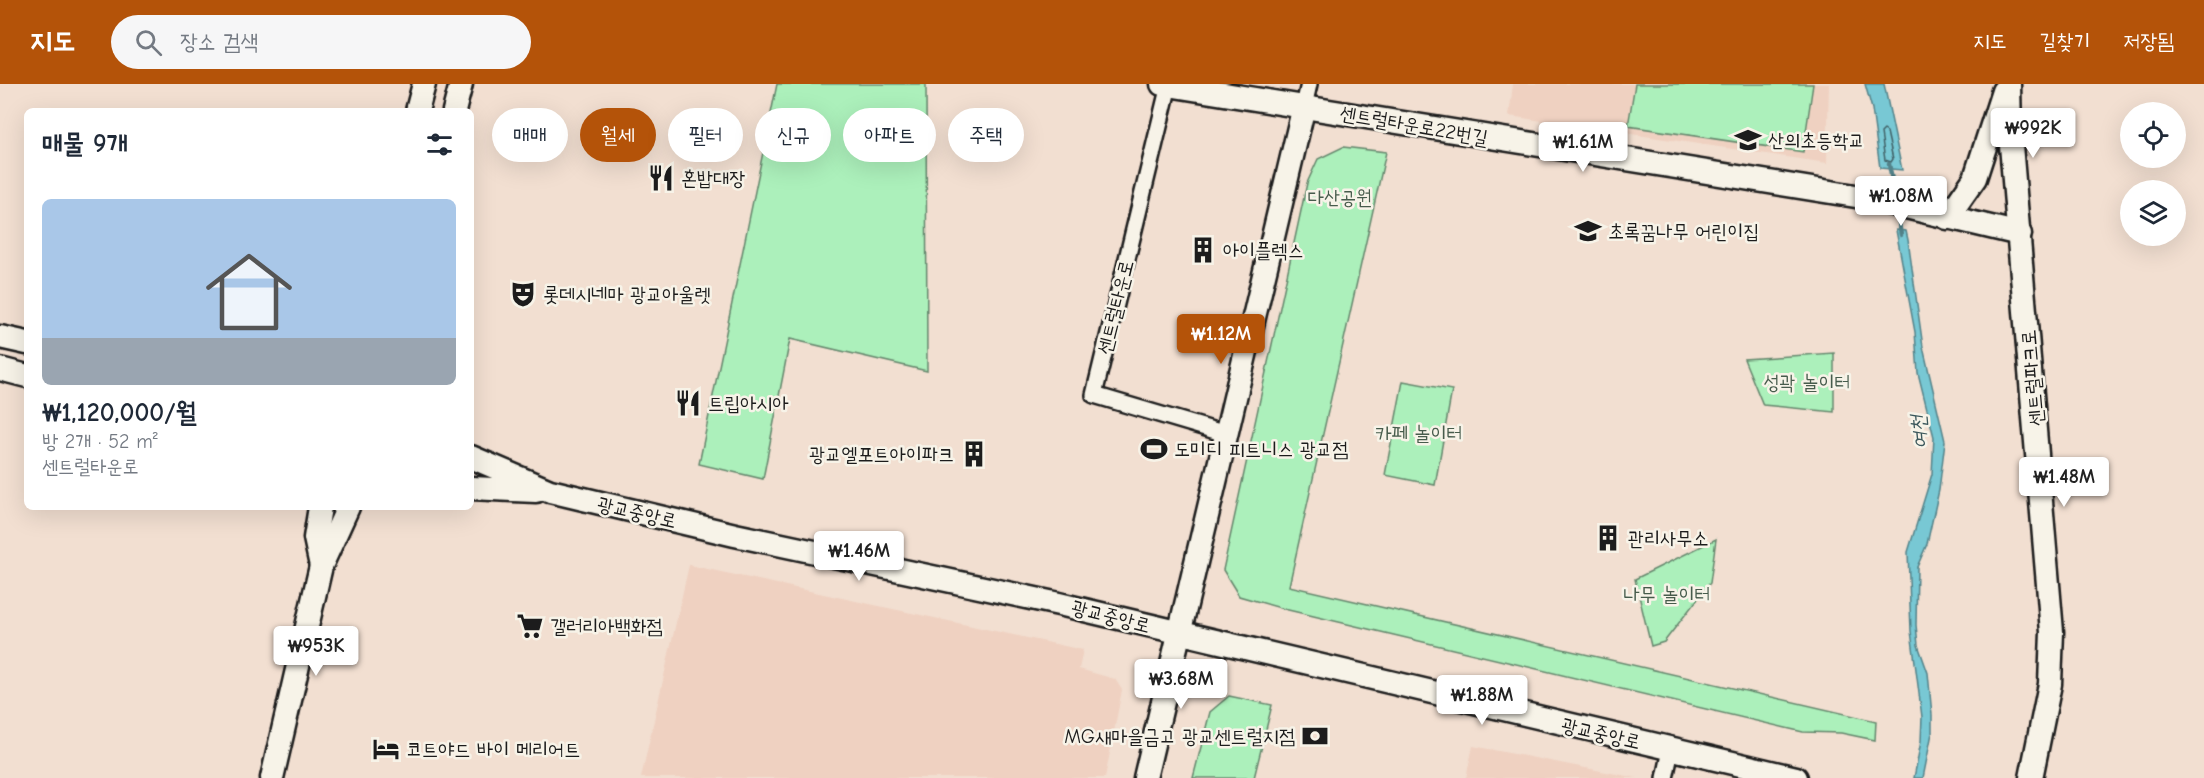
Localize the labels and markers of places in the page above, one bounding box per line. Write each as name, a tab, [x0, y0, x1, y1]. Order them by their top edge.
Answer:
pin: ₩992K	[1991, 108, 2075, 159]
pin: ₩1.61M	[1534, 122, 1632, 173]
school or university icon: 산의초등학교	[1733, 125, 1763, 155]
place label: 산의초등학교	[1768, 129, 1865, 152]
restaurant icon: 혼밥대장	[646, 163, 676, 193]
place label: 혼밥대장	[681, 167, 745, 190]
pin: ₩1.08M	[1852, 176, 1950, 227]
school or university icon: 초록꿈나무 어린이집	[1573, 216, 1603, 246]
place label: 초록꿈나무 어린이집	[1608, 220, 1760, 243]
building icon: 아이플렉스	[1188, 235, 1218, 265]
place label: 아이플렉스	[1223, 239, 1303, 262]
theatre icon: 롯데시네마 광교아울렛	[508, 279, 538, 309]
place label: 롯데시네마 광교아울렛	[543, 283, 711, 306]
pin: ₩1.12M	[1172, 314, 1270, 365]
restaurant icon: 트립아시아	[673, 388, 703, 418]
place label: 트립아시아	[708, 392, 788, 415]
sports icon: 도미디 피트니스 광교점	[1139, 434, 1169, 464]
place label: 도미디 피트니스 광교점	[1174, 438, 1348, 461]
building icon: 광교엘포트아이파크	[959, 439, 989, 469]
place label: 광교엘포트아이파크	[809, 443, 954, 466]
pin: ₩1.48M	[2015, 457, 2113, 508]
building icon: 관리사무소	[1593, 523, 1623, 553]
place label: 관리사무소	[1628, 527, 1708, 550]
pin: ₩1.46M	[810, 531, 908, 582]
supermarket icon: 갤러리아백화점	[515, 611, 545, 641]
place label: 갤러리아백화점	[550, 615, 663, 638]
pin: ₩953K	[274, 626, 358, 677]
pin: ₩3.68M	[1132, 659, 1230, 710]
pin: ₩1.88M	[1433, 675, 1531, 726]
bank icon: MG새마을금고 광교센트럴지점	[1300, 721, 1330, 751]
place label: MG새마을금고 광교센트럴지점	[1064, 725, 1295, 748]
hotel icon: 코트야드 바이 메리어트	[371, 734, 401, 764]
place label: 코트야드 바이 메리어트	[406, 738, 580, 761]

